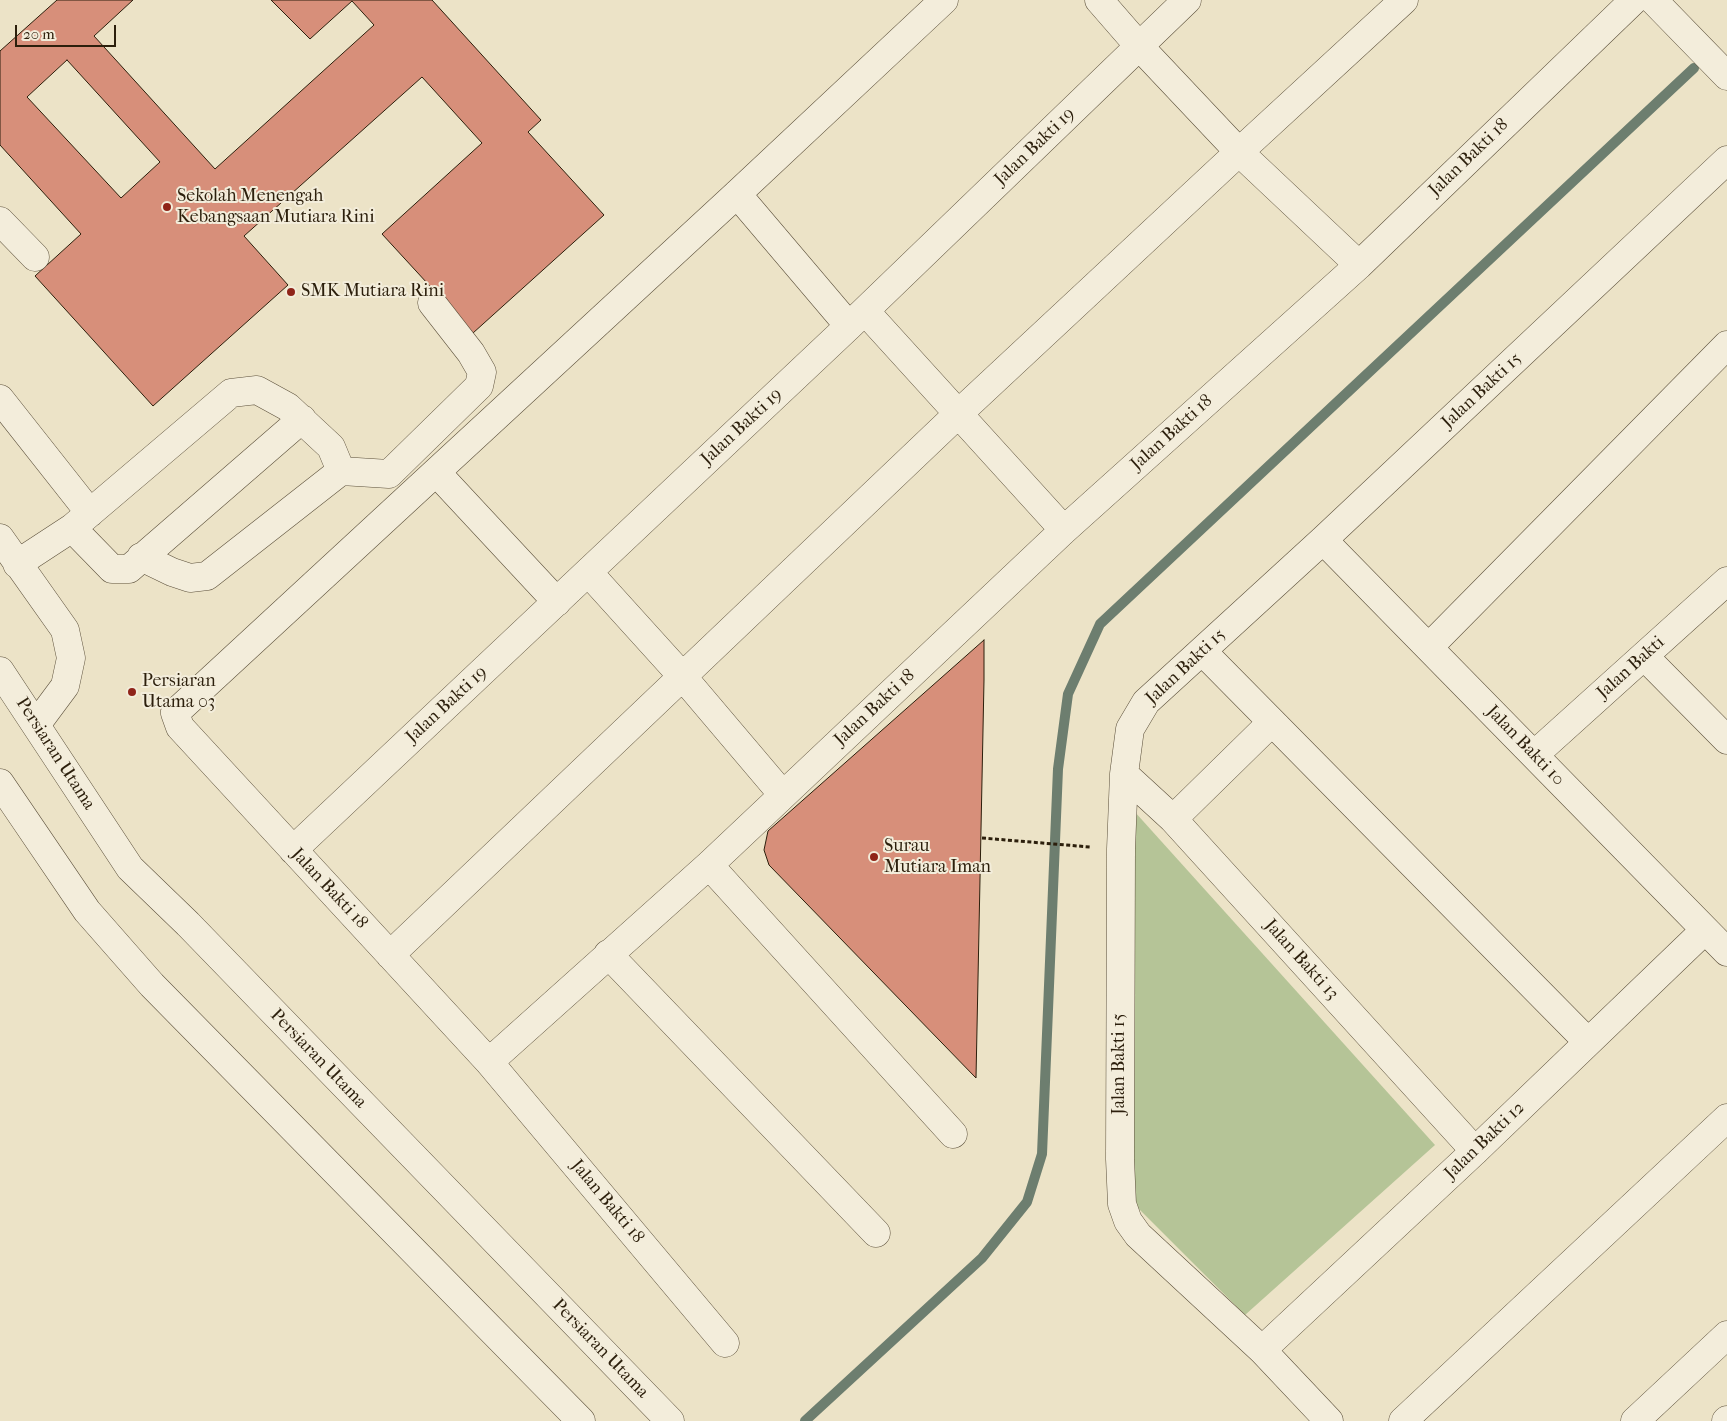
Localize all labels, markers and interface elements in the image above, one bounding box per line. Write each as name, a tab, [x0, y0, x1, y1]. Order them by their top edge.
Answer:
scale bar	[18, 15, 119, 47]
text: 20 m	[23, 25, 55, 43]
street label: Jalan Bakti 19	[990, 103, 1080, 191]
street label: Jalan Bakti 18	[1425, 115, 1513, 201]
place label: Sekolah Menengah Kebangsaan Mutiara Rini	[177, 186, 375, 228]
marker: Sekolah Menengah Kebangsaan Mutiara Rini	[161, 201, 173, 213]
place label: SMK Mutiara Rini	[301, 281, 444, 303]
marker: SMK Mutiara Rini	[285, 286, 297, 298]
street label: Jalan Bakti 15	[1438, 349, 1526, 433]
street label: Jalan Bakti 19	[697, 384, 787, 470]
street label: Jalan Bakti 18	[1127, 391, 1217, 475]
street label: Jalan Bakti 15	[1142, 625, 1230, 709]
street label: Jalan Bakti	[1593, 632, 1669, 704]
street label: Jalan Bakti 19	[402, 662, 492, 748]
street label: Jalan Bakti 18	[830, 665, 920, 751]
place label: Persiaran Utama 03	[142, 671, 216, 714]
marker: Persiaran Utama 03	[126, 686, 138, 698]
street label: Persiaran Utama	[11, 694, 99, 814]
street label: Jalan Bakti 10	[1481, 701, 1569, 791]
place label: Surau Mutiara Iman	[884, 836, 991, 879]
street label: Jalan Bakti 18	[286, 844, 372, 934]
marker: Surau Mutiara Iman	[868, 851, 880, 863]
street label: Jalan Bakti 13	[1259, 915, 1343, 1005]
street label: Persiaran Utama	[265, 1005, 371, 1113]
street label: Jalan Bakti 15	[1109, 1013, 1131, 1115]
street label: Jalan Bakti 12	[1440, 1097, 1530, 1185]
street label: Jalan Bakti 18	[566, 1156, 648, 1248]
street label: Persiaran Utama	[547, 1295, 653, 1403]

